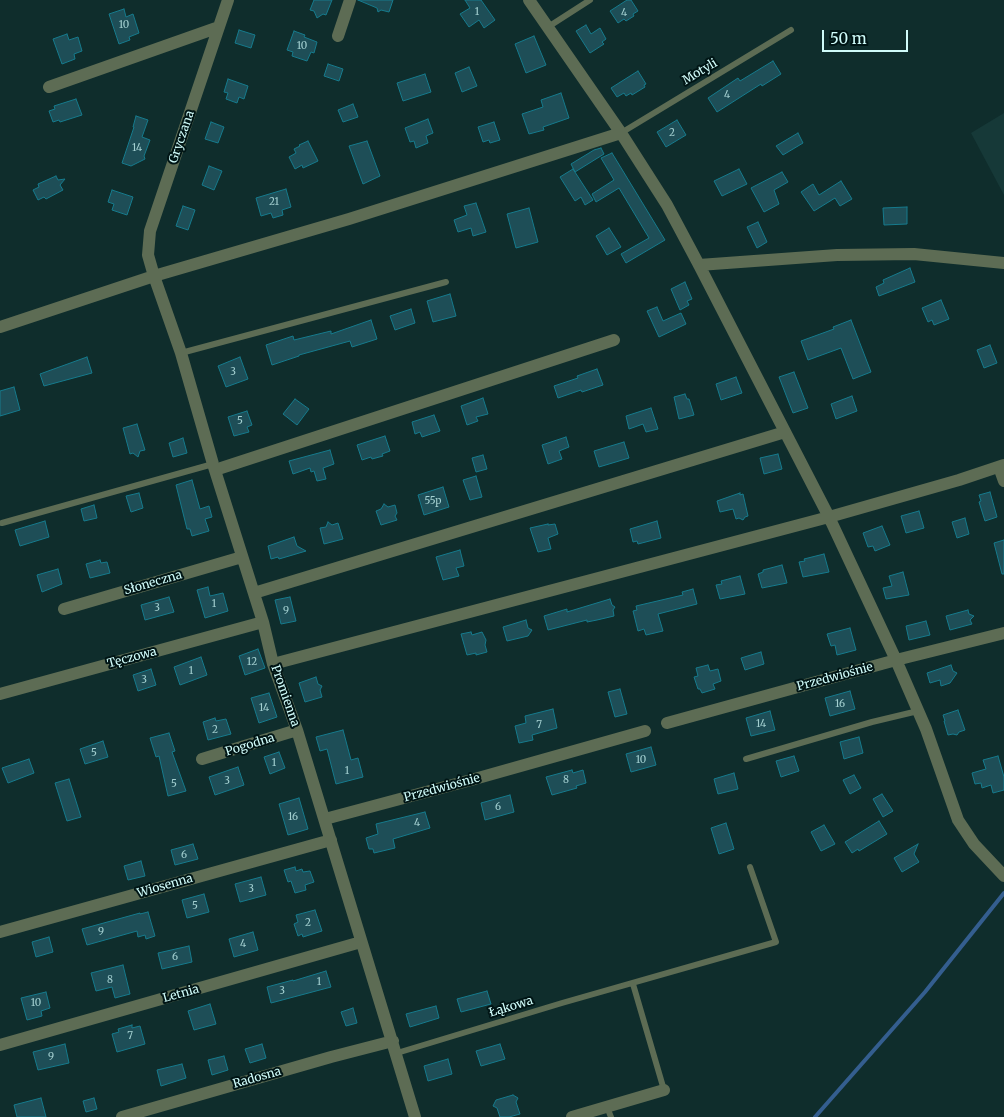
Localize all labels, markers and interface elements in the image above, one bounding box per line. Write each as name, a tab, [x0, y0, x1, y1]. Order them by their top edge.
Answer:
house number: 1	[475, 6, 479, 18]
house number: 4	[621, 7, 627, 19]
house number: 10	[119, 19, 129, 31]
scale bar	[824, 20, 910, 52]
text: 50 m	[830, 29, 867, 48]
house number: 10	[297, 40, 307, 52]
street label: Motyli	[680, 56, 720, 88]
house number: 4	[724, 89, 730, 101]
street label: Gryczana	[166, 109, 198, 165]
house number: 2	[669, 127, 675, 139]
house number: 14	[132, 142, 142, 154]
house number: 21	[269, 196, 279, 208]
house number: 3	[230, 366, 236, 378]
house number: 5	[237, 415, 243, 427]
house number: 55p	[425, 495, 441, 507]
street label: Słoneczna	[122, 568, 184, 598]
house number: 1	[212, 598, 216, 610]
house number: 3	[154, 602, 160, 614]
house number: 9	[283, 605, 289, 617]
street label: Tęczowa	[106, 645, 158, 671]
house number: 12	[247, 656, 257, 668]
street label: Przedwiośnie	[795, 660, 875, 694]
street label: Promienna	[268, 663, 302, 729]
house number: 1	[189, 665, 193, 677]
house number: 3	[141, 674, 147, 686]
house number: 16	[835, 698, 845, 710]
house number: 14	[259, 702, 269, 714]
house number: 14	[756, 718, 766, 730]
house number: 7	[536, 719, 542, 731]
house number: 2	[212, 724, 218, 736]
street label: Pogodna	[224, 731, 276, 759]
house number: 5	[91, 747, 97, 759]
house number: 10	[636, 754, 646, 766]
house number: 1	[272, 757, 276, 769]
house number: 1	[345, 765, 349, 777]
street label: Przedwiośnie	[402, 771, 482, 805]
house number: 8	[563, 774, 569, 786]
house number: 3	[224, 775, 230, 787]
house number: 5	[171, 778, 177, 790]
house number: 6	[495, 801, 501, 813]
house number: 16	[288, 811, 298, 823]
house number: 4	[414, 817, 420, 829]
house number: 6	[181, 849, 187, 861]
street label: Wiosenna	[136, 871, 194, 901]
house number: 3	[248, 883, 254, 895]
house number: 5	[192, 900, 198, 912]
house number: 2	[305, 917, 311, 929]
house number: 9	[98, 926, 104, 938]
house number: 4	[240, 938, 246, 950]
house number: 6	[172, 951, 178, 963]
house number: 8	[107, 974, 113, 986]
house number: 1	[317, 976, 321, 988]
street label: Letnia	[161, 982, 201, 1006]
house number: 3	[279, 985, 285, 997]
street label: Łąkowa	[487, 994, 535, 1020]
house number: 10	[31, 997, 41, 1009]
house number: 7	[127, 1030, 133, 1042]
house number: 9	[48, 1051, 54, 1063]
street label: Radosna	[231, 1064, 283, 1092]

